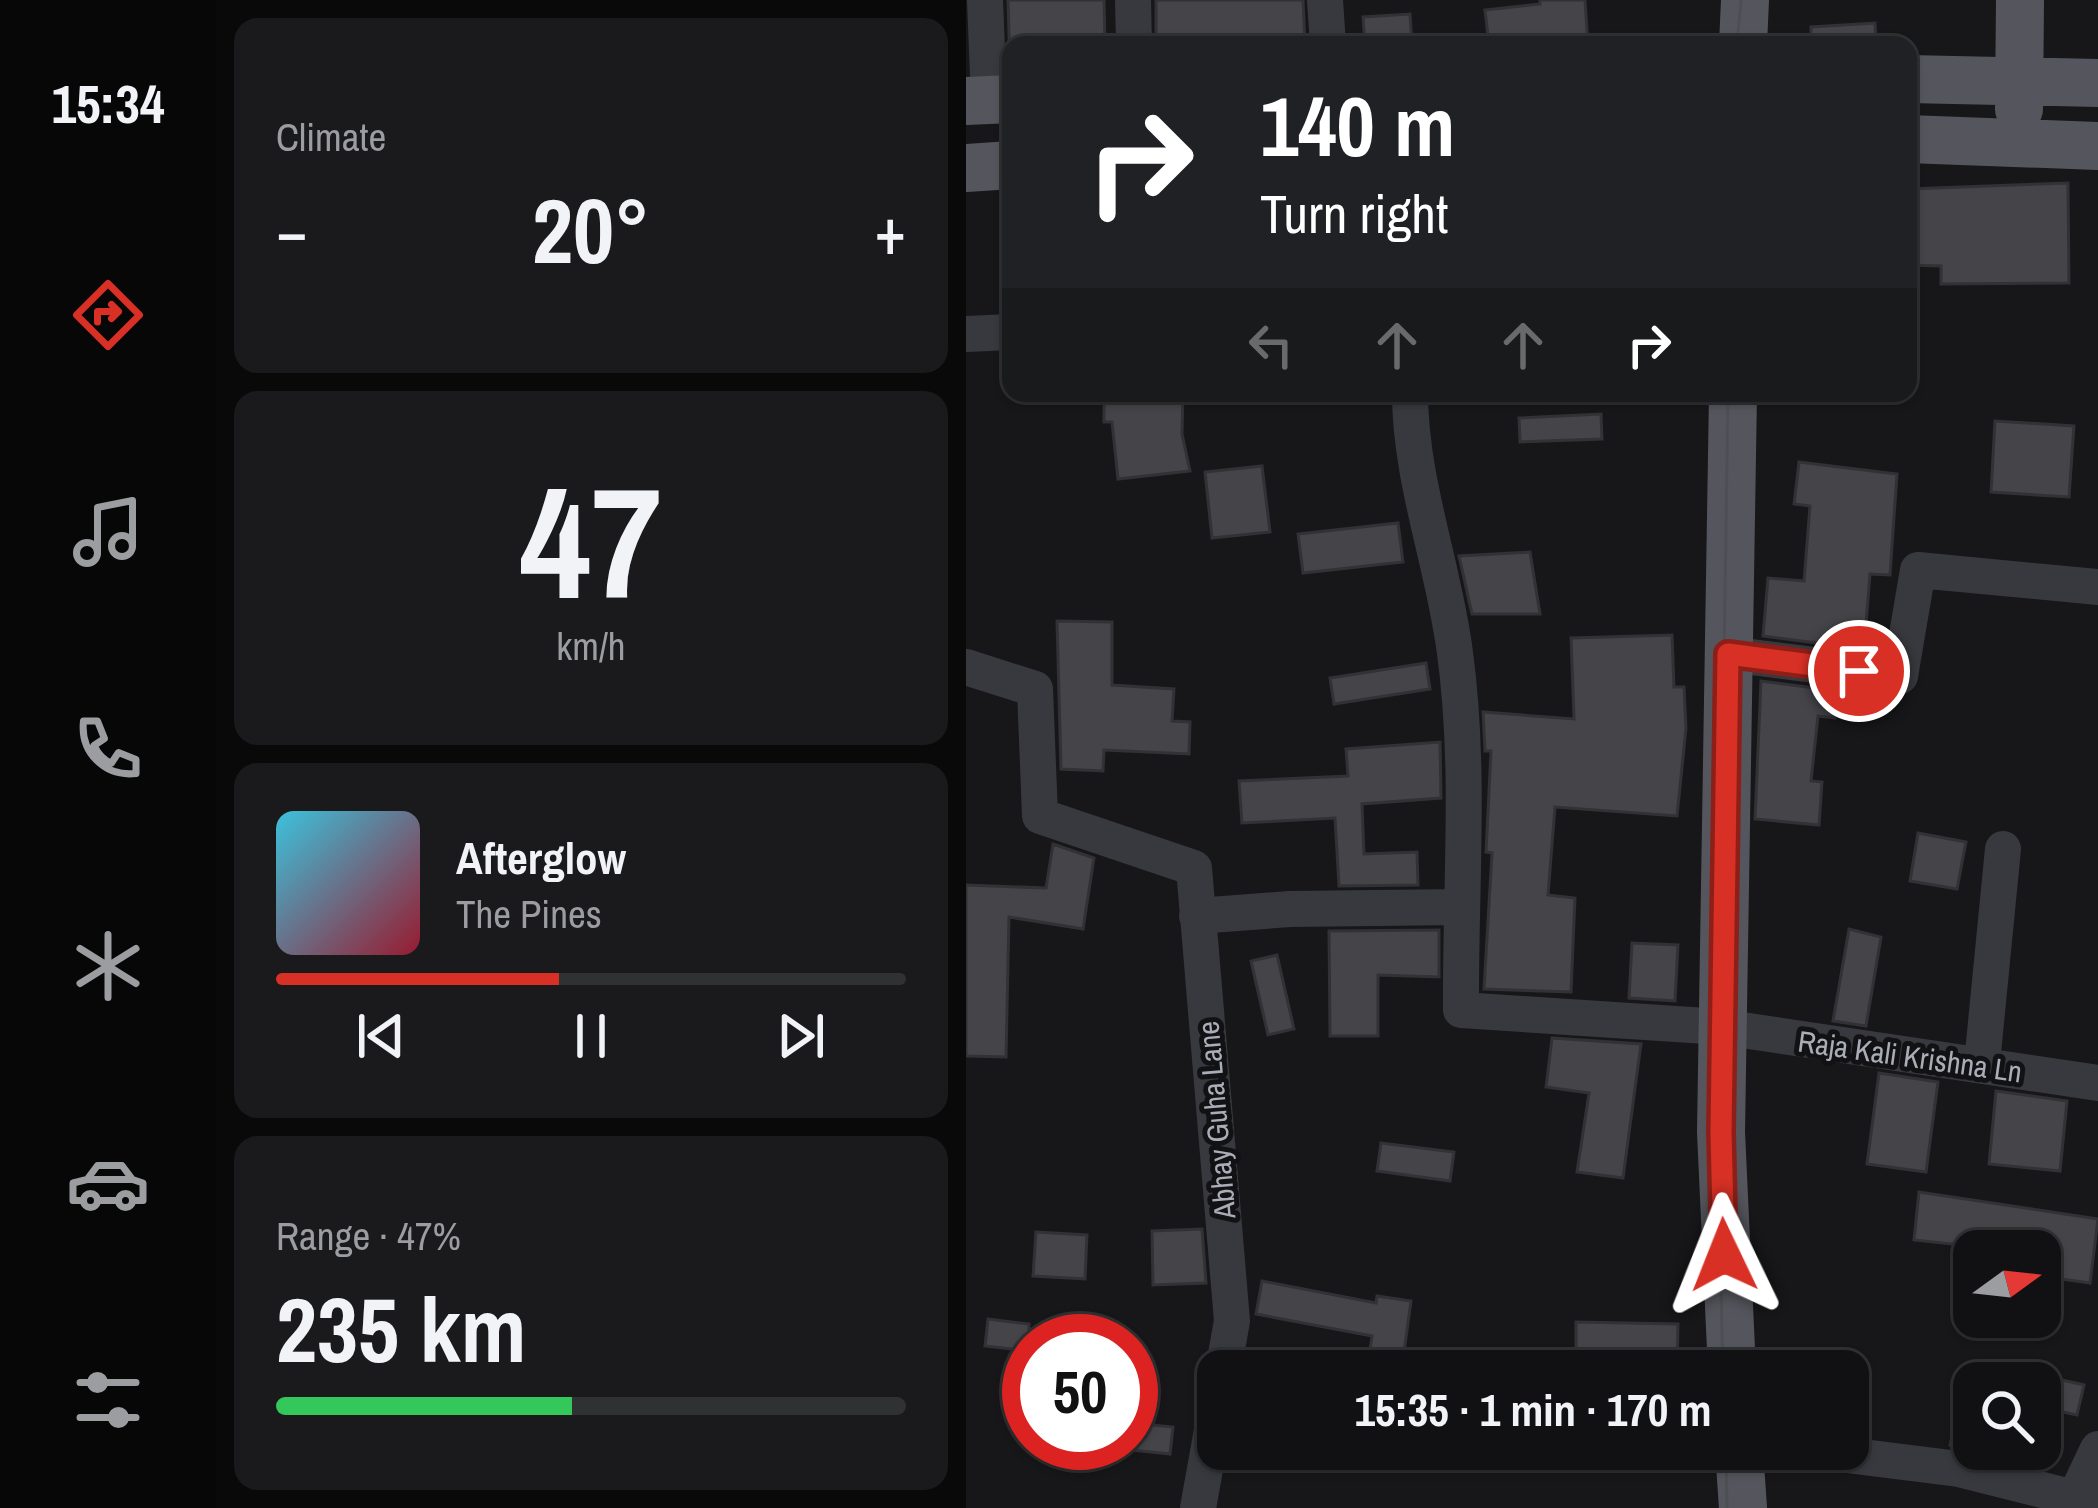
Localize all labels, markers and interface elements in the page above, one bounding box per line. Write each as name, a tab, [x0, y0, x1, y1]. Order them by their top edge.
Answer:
text: 15:34	[51, 67, 165, 140]
text: 140 m	[1260, 69, 1455, 182]
icon: right	[1062, 84, 1218, 240]
text: Climate	[276, 111, 386, 163]
text: 20°	[532, 170, 650, 291]
text: Turn right	[1260, 177, 1448, 250]
text: −	[276, 186, 308, 275]
text: +	[874, 186, 906, 275]
icon: directions	[66, 273, 150, 357]
icon: left	[1238, 312, 1304, 378]
icon: ahead	[1364, 312, 1430, 378]
icon: ahead	[1490, 312, 1556, 378]
icon: right	[1616, 312, 1682, 378]
text: 47	[520, 437, 662, 647]
icon: music	[66, 490, 150, 574]
text: km/h	[556, 620, 626, 672]
pin	[1808, 620, 1910, 722]
icon: arrive	[1826, 638, 1892, 704]
icon: phone	[66, 707, 150, 791]
text: Afterglow	[456, 827, 626, 888]
text: The Pines	[456, 888, 602, 940]
icon: climate	[66, 924, 150, 1008]
icon: previous	[348, 1003, 414, 1069]
icon: pause	[558, 1003, 624, 1069]
icon: next	[768, 1003, 834, 1069]
street label: Abhay Guha Lane	[1187, 1019, 1245, 1222]
street label: Raja Kali Krishna Ln	[1795, 1020, 2025, 1092]
icon: car	[66, 1141, 150, 1225]
position arrow	[1661, 1192, 1787, 1318]
text: Range · 47%	[276, 1210, 461, 1262]
north arrow	[1953, 1230, 2061, 1338]
map controls	[1953, 1230, 2061, 1470]
text: 235 km	[276, 1269, 526, 1390]
speed limit sign: 50	[1002, 1314, 1158, 1470]
icon: filters	[66, 1358, 150, 1442]
button: search	[1953, 1362, 2061, 1470]
text: 15:35 · 1 min · 170 m	[1355, 1379, 1711, 1440]

